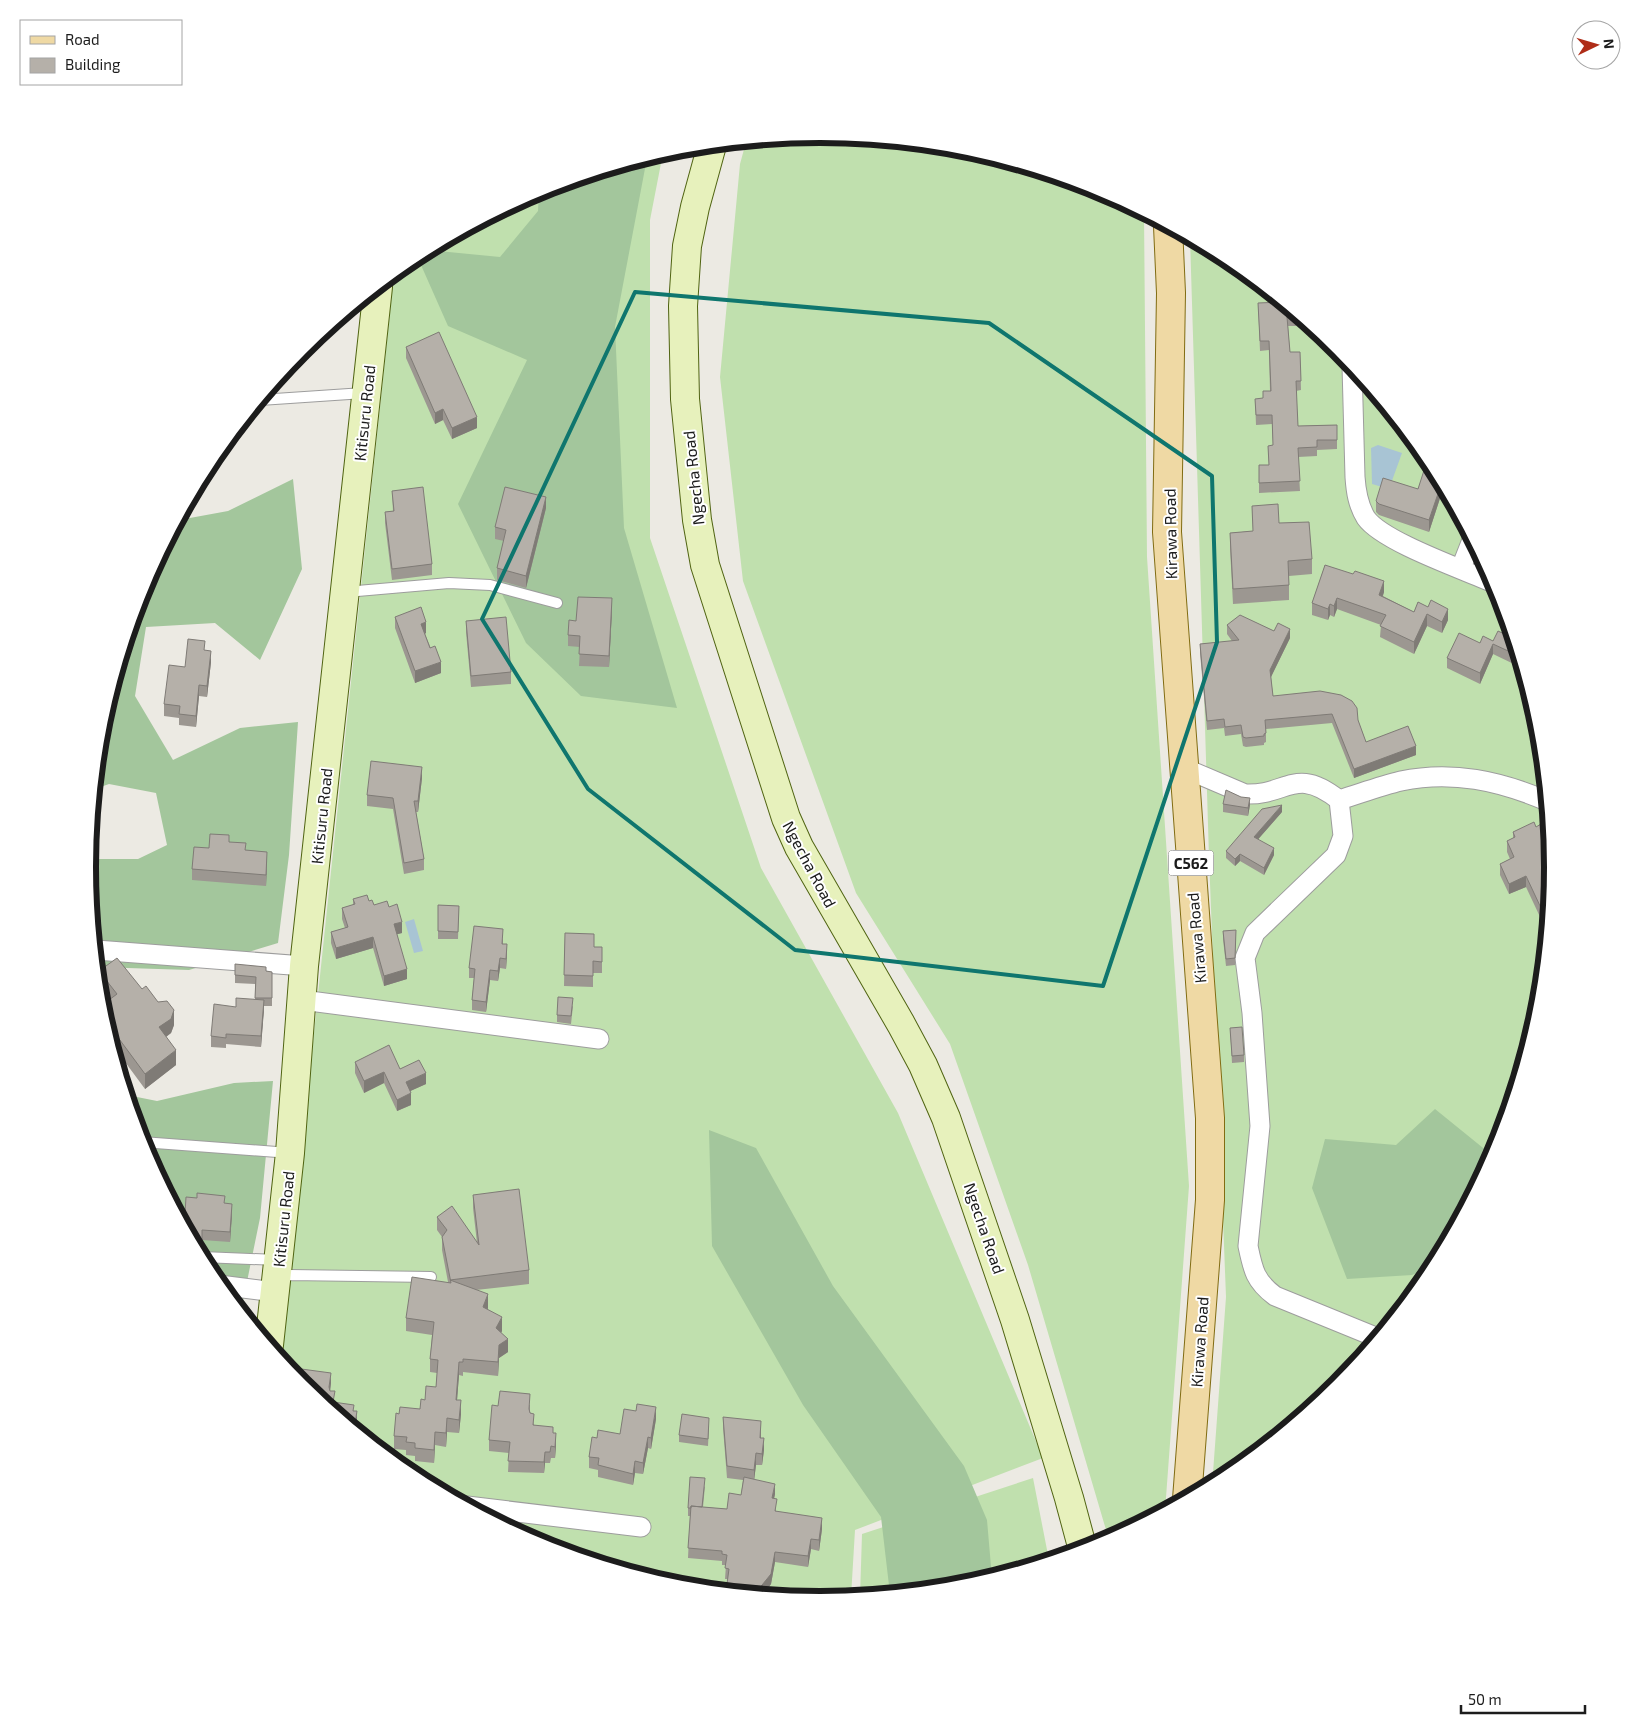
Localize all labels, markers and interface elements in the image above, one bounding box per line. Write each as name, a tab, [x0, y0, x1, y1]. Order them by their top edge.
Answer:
legend	[20, 20, 182, 85]
north arrow	[1571, 20, 1621, 70]
text: Road	[65, 30, 100, 48]
text: N	[1601, 38, 1618, 50]
text: Building	[65, 55, 121, 73]
street label: Kitisuru Road	[349, 364, 379, 462]
street label: Ngecha Road	[679, 430, 707, 526]
street label: Kirawa Road	[1160, 488, 1180, 580]
street label: Kitisuru Road	[306, 767, 336, 865]
street label: Ngecha Road	[779, 818, 841, 910]
road number: C562	[1168, 850, 1214, 876]
street label: Kirawa Road	[1183, 892, 1209, 984]
street label: Kitisuru Road	[268, 1170, 298, 1268]
street label: Ngecha Road	[961, 1180, 1009, 1276]
street label: Kirawa Road	[1186, 1296, 1212, 1388]
scale bar	[1461, 1682, 1585, 1714]
text: 50 m	[1468, 1690, 1502, 1708]

